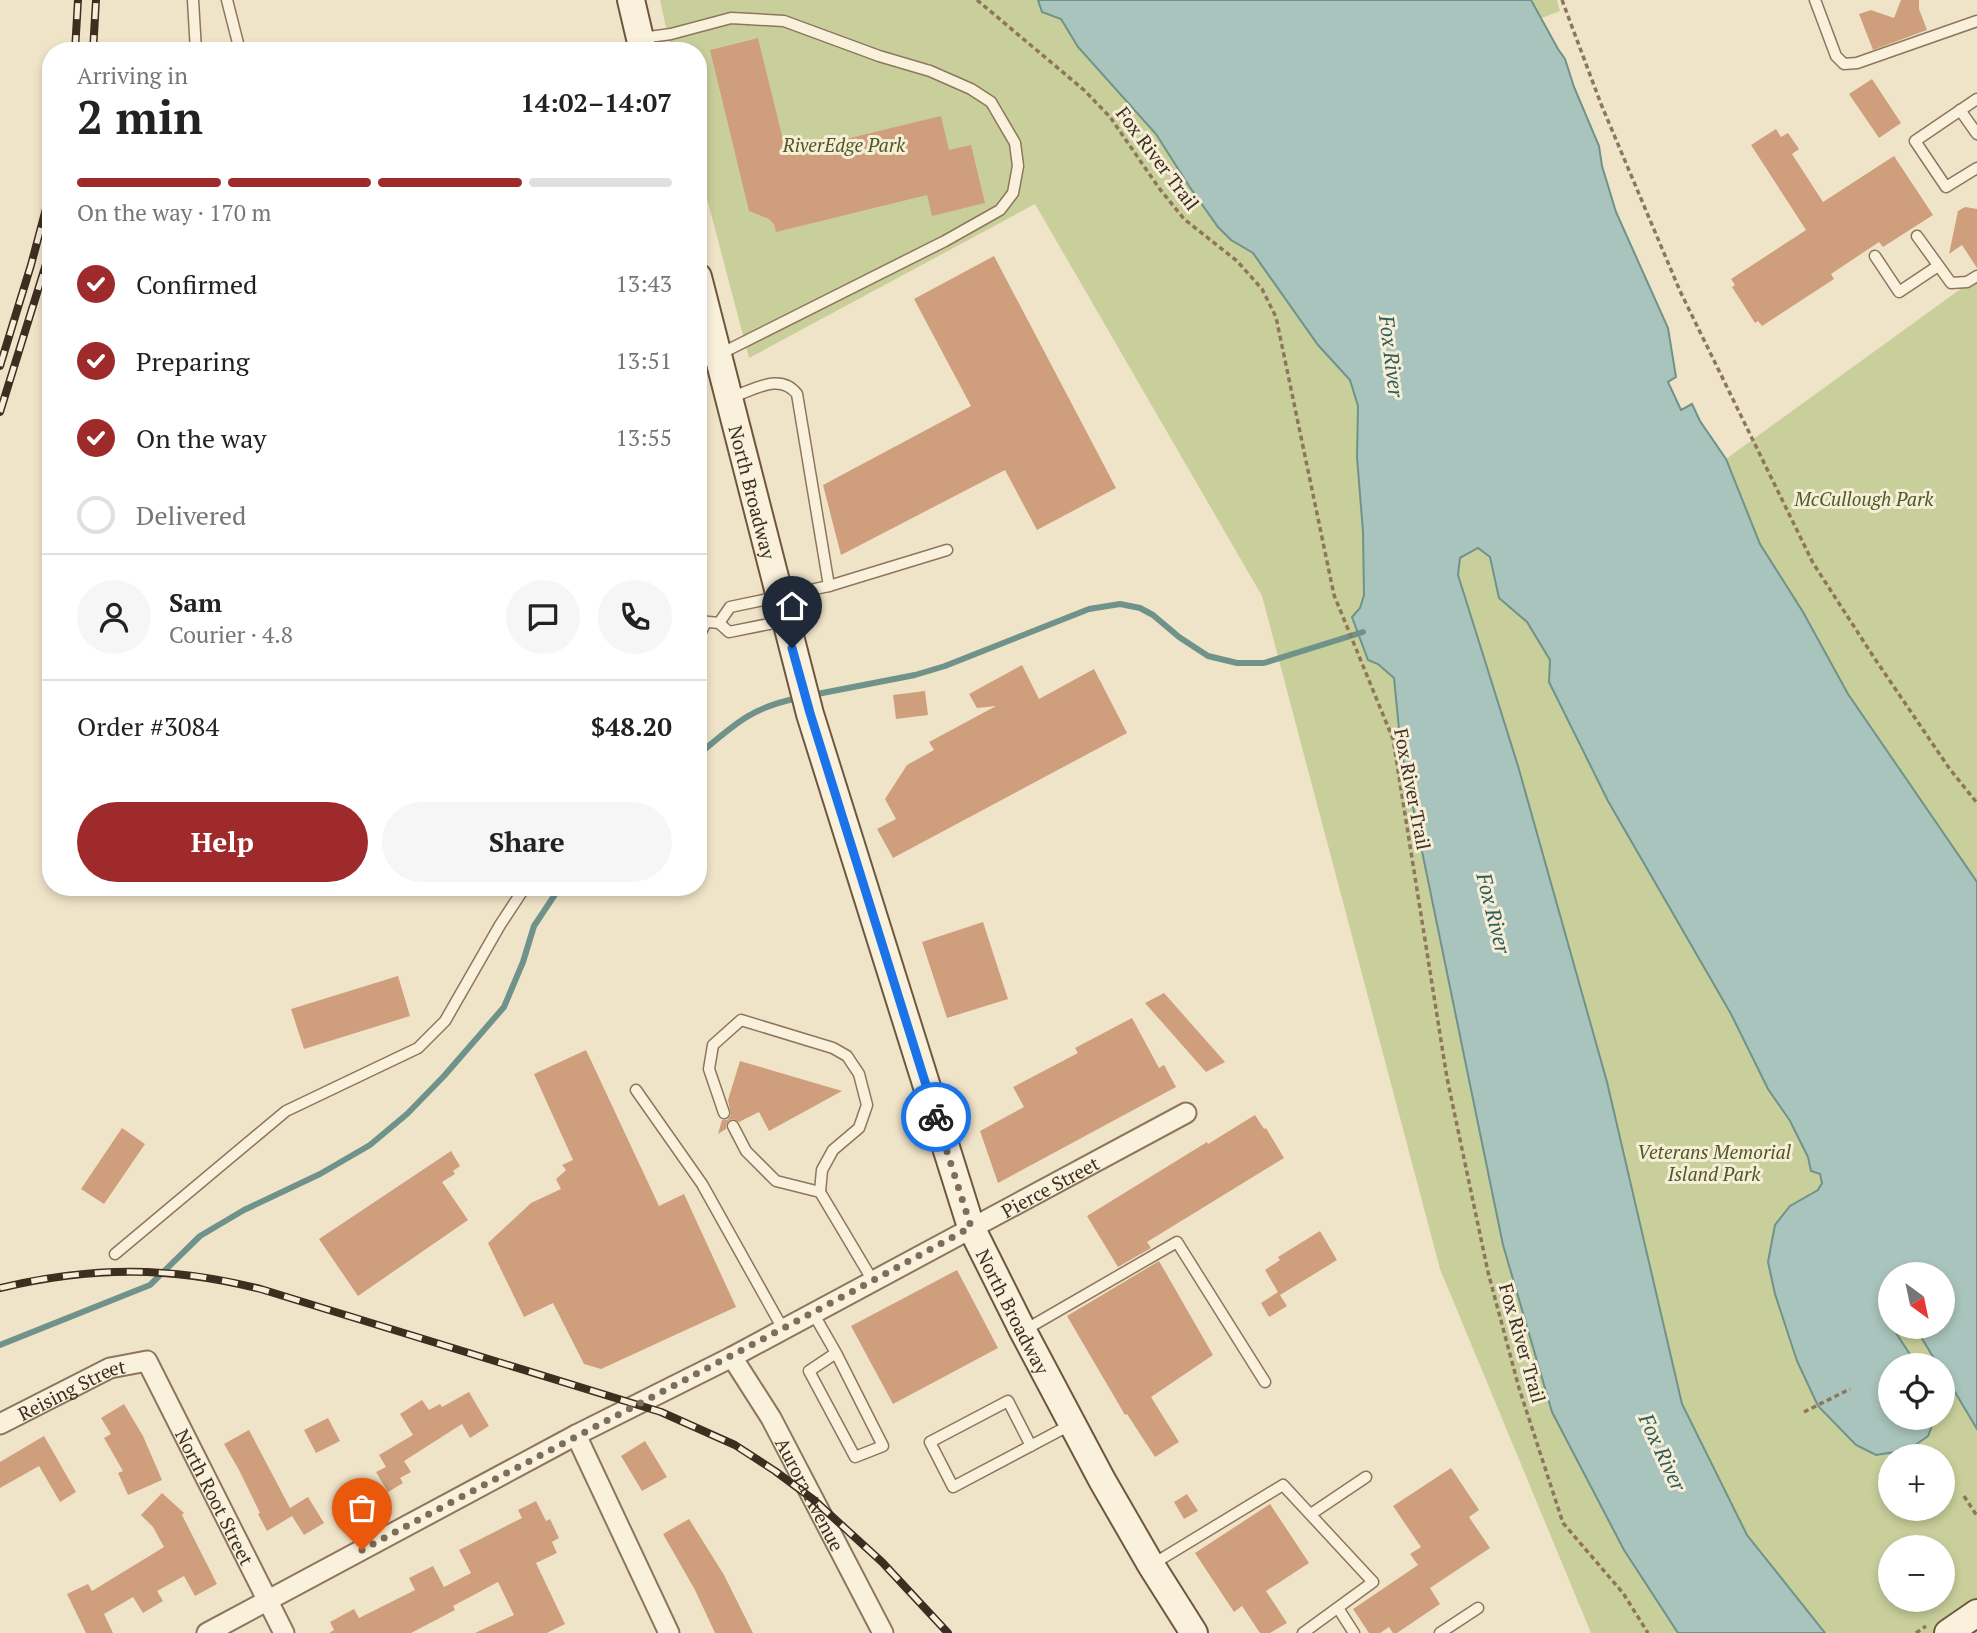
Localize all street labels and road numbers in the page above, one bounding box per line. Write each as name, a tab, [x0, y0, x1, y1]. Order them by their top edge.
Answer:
street label: Fox River Trail	[1111, 101, 1205, 215]
street label: North Broadway	[724, 422, 782, 562]
street label: Fox River Trail	[1389, 726, 1437, 852]
street label: Pierce Street	[997, 1150, 1103, 1223]
street label: North Broadway	[971, 1244, 1056, 1378]
street label: Fox River Trail	[1494, 1280, 1552, 1406]
street label: Reising Street	[13, 1353, 127, 1426]
street label: North Root Street	[171, 1424, 260, 1569]
street label: Aurora Avenue	[771, 1433, 851, 1555]

